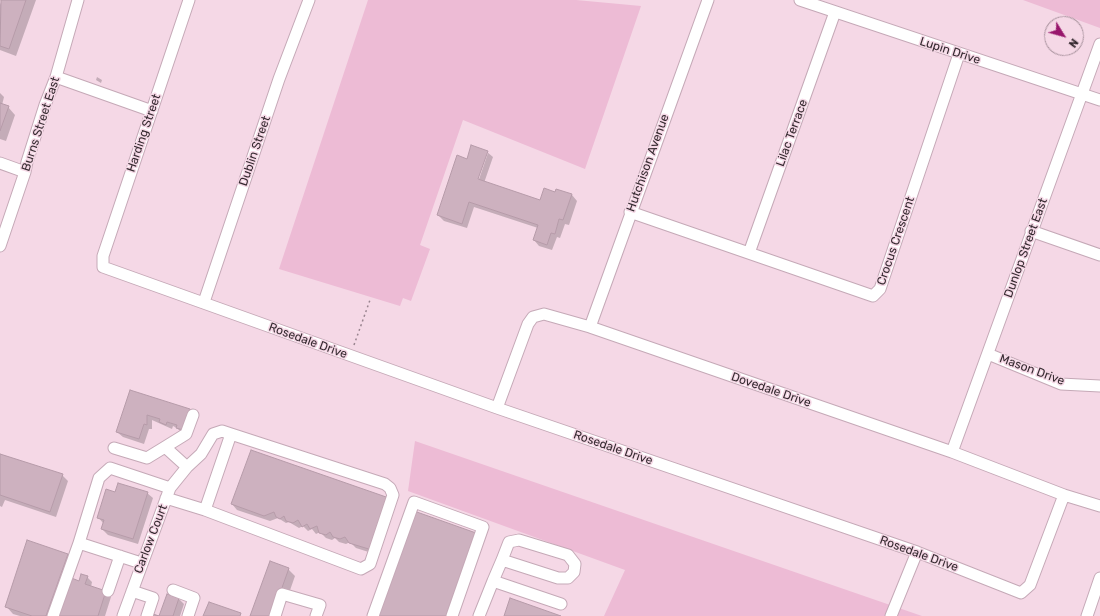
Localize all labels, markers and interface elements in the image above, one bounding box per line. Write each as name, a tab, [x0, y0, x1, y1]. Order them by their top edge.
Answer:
north arrow	[1044, 16, 1084, 56]
street label: Lupin Drive	[918, 34, 982, 68]
text: N	[1066, 36, 1081, 50]
street label: Burns Street East	[19, 75, 63, 173]
street label: Harding Street	[124, 92, 164, 174]
street label: Lilac Terrace	[773, 98, 811, 168]
street label: Hutchison Avenue	[624, 112, 672, 214]
street label: Dublin Street	[236, 114, 274, 188]
street label: Crocus Crescent	[874, 195, 918, 287]
street label: Dunlop Street East	[1001, 196, 1051, 300]
street label: Rosedale Drive	[267, 320, 349, 362]
street label: Mason Drive	[997, 352, 1067, 388]
street label: Dovedale Drive	[729, 370, 813, 410]
street label: Rosedale Drive	[572, 428, 654, 468]
street label: Carlow Court	[131, 502, 171, 576]
street label: Rosedale Drive	[878, 533, 960, 575]

